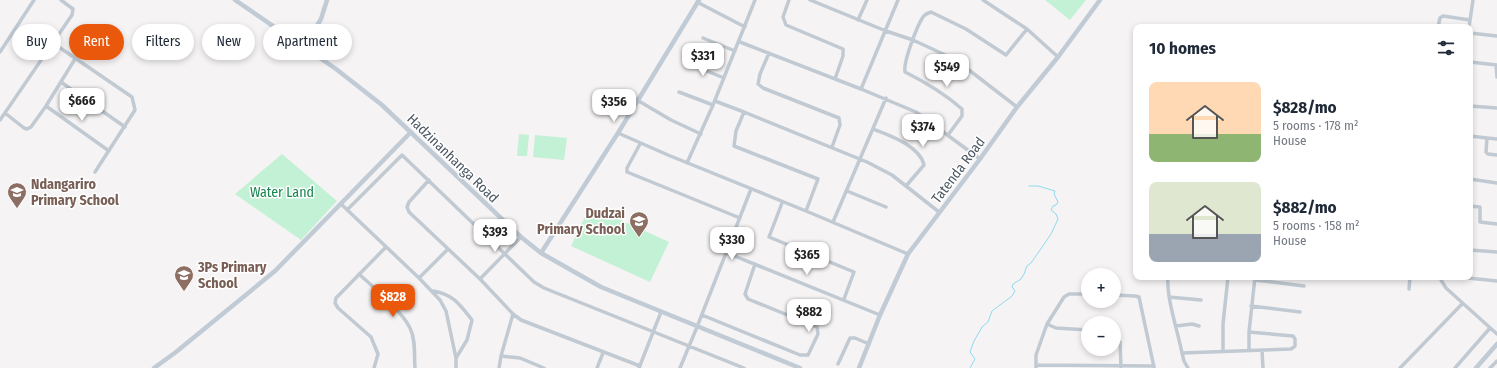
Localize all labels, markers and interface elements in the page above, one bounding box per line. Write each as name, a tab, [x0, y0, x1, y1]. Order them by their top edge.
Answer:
chip: Buy	[12, 24, 61, 60]
chip: Rent	[69, 24, 124, 60]
chip: Filters	[132, 24, 194, 60]
chip: New	[202, 24, 255, 60]
chip: Apartment	[263, 24, 352, 60]
icon: filters	[1435, 37, 1457, 59]
text: 10 homes	[1149, 38, 1216, 59]
pin: $331	[679, 43, 727, 77]
text: $331	[691, 48, 715, 63]
pin: $549	[923, 54, 971, 88]
text: $549	[934, 59, 960, 74]
pin: $666	[58, 88, 106, 122]
pin: $356	[590, 89, 638, 123]
text: $666	[69, 93, 95, 108]
text: $356	[601, 94, 627, 109]
text: $828/mo	[1273, 97, 1337, 118]
icon: home	[1181, 98, 1229, 146]
street label: Hadzinanhanga Road	[403, 110, 502, 206]
pin: $374	[899, 114, 947, 148]
text: 5 rooms · 178 m²	[1273, 118, 1359, 133]
text: $374	[911, 119, 935, 134]
text: House	[1273, 133, 1307, 148]
street label: Tatenda Road	[928, 134, 989, 207]
place label: Ndangariro Primary School	[31, 176, 119, 209]
school or university icon: Ndangariro Primary School	[6, 181, 28, 209]
park label: Water Land	[250, 184, 314, 201]
text: $882/mo	[1273, 197, 1337, 218]
icon: home	[1181, 198, 1229, 246]
place label: Dudzai Primary School	[537, 205, 625, 238]
school or university icon: Dudzai Primary School	[628, 210, 650, 238]
text: 5 rooms · 158 m²	[1273, 218, 1360, 233]
pin: $393	[471, 219, 519, 253]
text: $393	[482, 224, 508, 239]
pin: $330	[708, 227, 756, 261]
text: $330	[719, 232, 745, 247]
text: House	[1273, 233, 1307, 248]
pin: $365	[783, 242, 831, 276]
text: $365	[794, 247, 820, 262]
place label: 3Ps Primary School	[197, 259, 267, 292]
school or university icon: 3Ps Primary School	[173, 264, 195, 292]
map controls	[1081, 268, 1121, 356]
button: +	[1081, 268, 1121, 308]
pin: $828	[369, 284, 417, 318]
text: $828	[380, 289, 406, 304]
pin: $882	[785, 299, 833, 333]
text: $882	[796, 304, 822, 319]
button: −	[1081, 316, 1121, 356]

